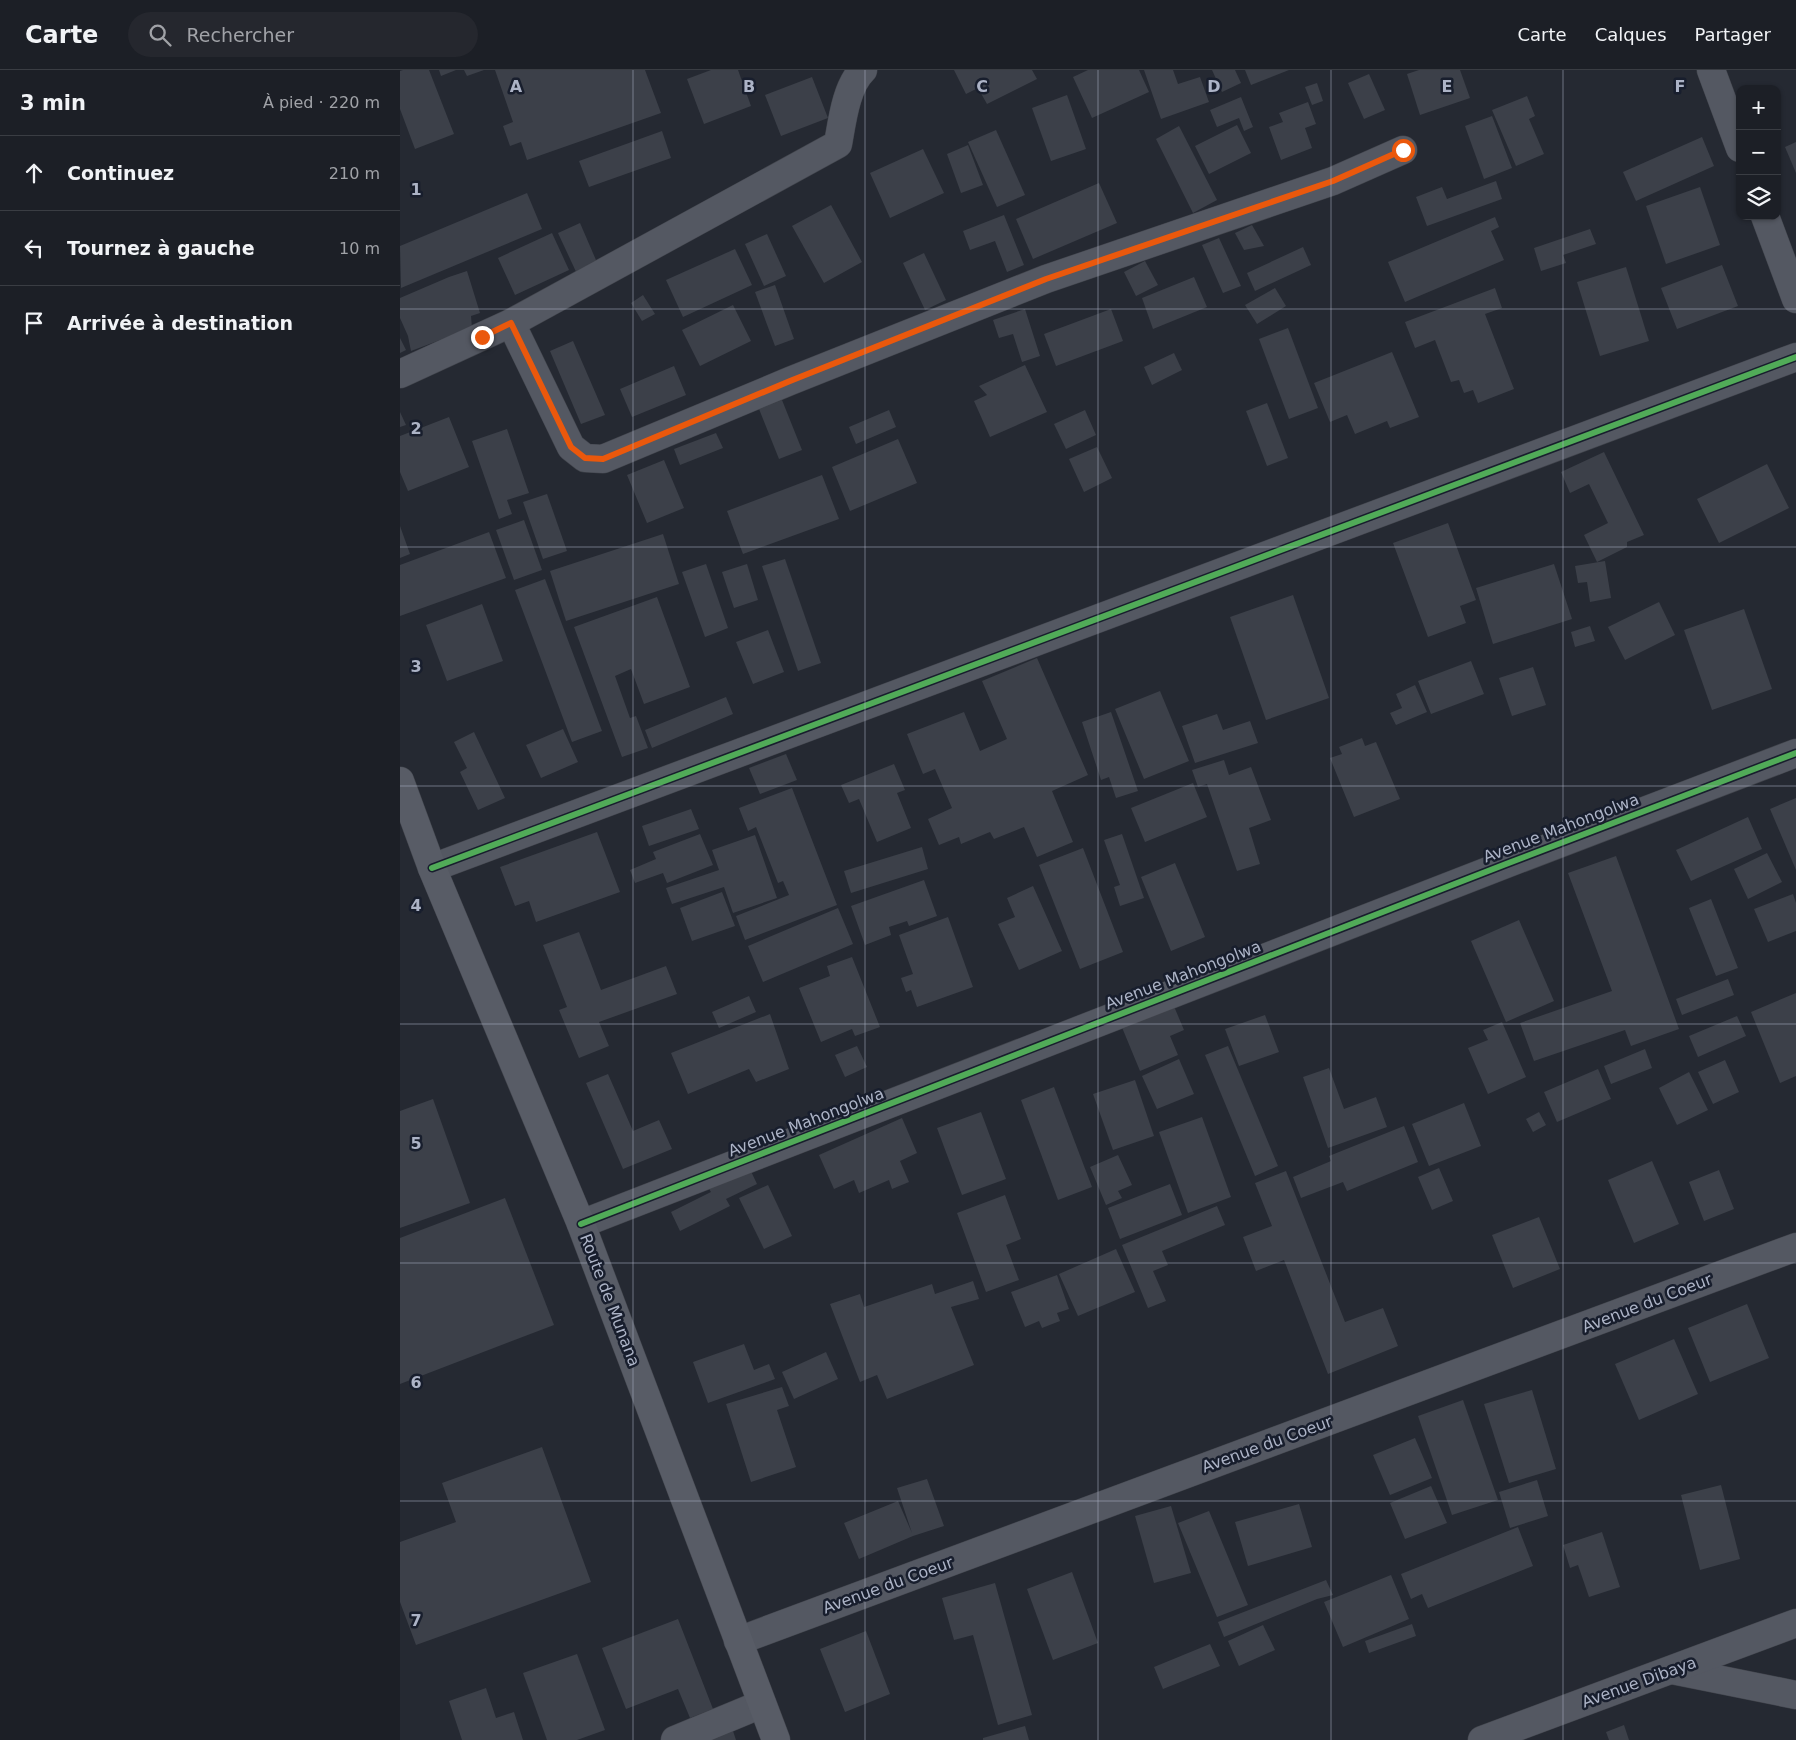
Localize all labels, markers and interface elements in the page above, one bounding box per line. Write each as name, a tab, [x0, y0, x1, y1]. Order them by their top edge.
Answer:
search box	[128, 12, 478, 57]
text: Carte	[25, 21, 98, 49]
icon: search	[146, 21, 174, 49]
text: Rechercher	[186, 24, 294, 46]
text: Carte	[1518, 24, 1567, 45]
text: Calques	[1595, 24, 1667, 45]
text: Partager	[1695, 24, 1771, 45]
text: A	[510, 77, 523, 96]
text: B	[743, 77, 755, 96]
text: C	[976, 77, 988, 96]
text: D	[1207, 77, 1221, 96]
text: E	[1442, 77, 1452, 96]
text: F	[1675, 77, 1685, 96]
map controls	[1736, 85, 1781, 220]
button: +	[1736, 85, 1781, 130]
text: 3 min	[20, 91, 86, 115]
text: À pied · 220 m	[263, 93, 380, 112]
button: −	[1736, 130, 1781, 175]
route start	[1392, 139, 1415, 162]
icon: ahead	[20, 159, 48, 187]
text: Continuez	[67, 162, 174, 184]
text: 210 m	[329, 164, 380, 183]
button: layers	[1736, 175, 1781, 220]
text: 1	[410, 180, 422, 199]
icon: left	[20, 234, 48, 262]
text: Tournez à gauche	[67, 237, 255, 259]
text: 10 m	[339, 239, 380, 258]
icon: arrive	[20, 309, 48, 337]
text: Arrivée à destination	[67, 312, 293, 334]
route end	[471, 326, 494, 349]
text: 2	[410, 419, 422, 438]
text: 3	[410, 657, 422, 676]
street label: Avenue Mahongolwa	[1480, 789, 1642, 867]
text: 4	[410, 896, 422, 915]
street label: Avenue Mahongolwa	[1102, 936, 1264, 1014]
street label: Avenue Mahongolwa	[725, 1083, 887, 1161]
text: 5	[410, 1134, 422, 1153]
street label: Route de Munana	[576, 1231, 644, 1369]
street label: Avenue du Coeur	[1579, 1269, 1715, 1336]
text: 6	[410, 1373, 422, 1392]
street label: Avenue du Coeur	[1199, 1411, 1335, 1476]
street label: Avenue du Coeur	[820, 1552, 956, 1617]
text: 7	[410, 1611, 422, 1630]
street label: Avenue Dibaya	[1579, 1652, 1699, 1712]

